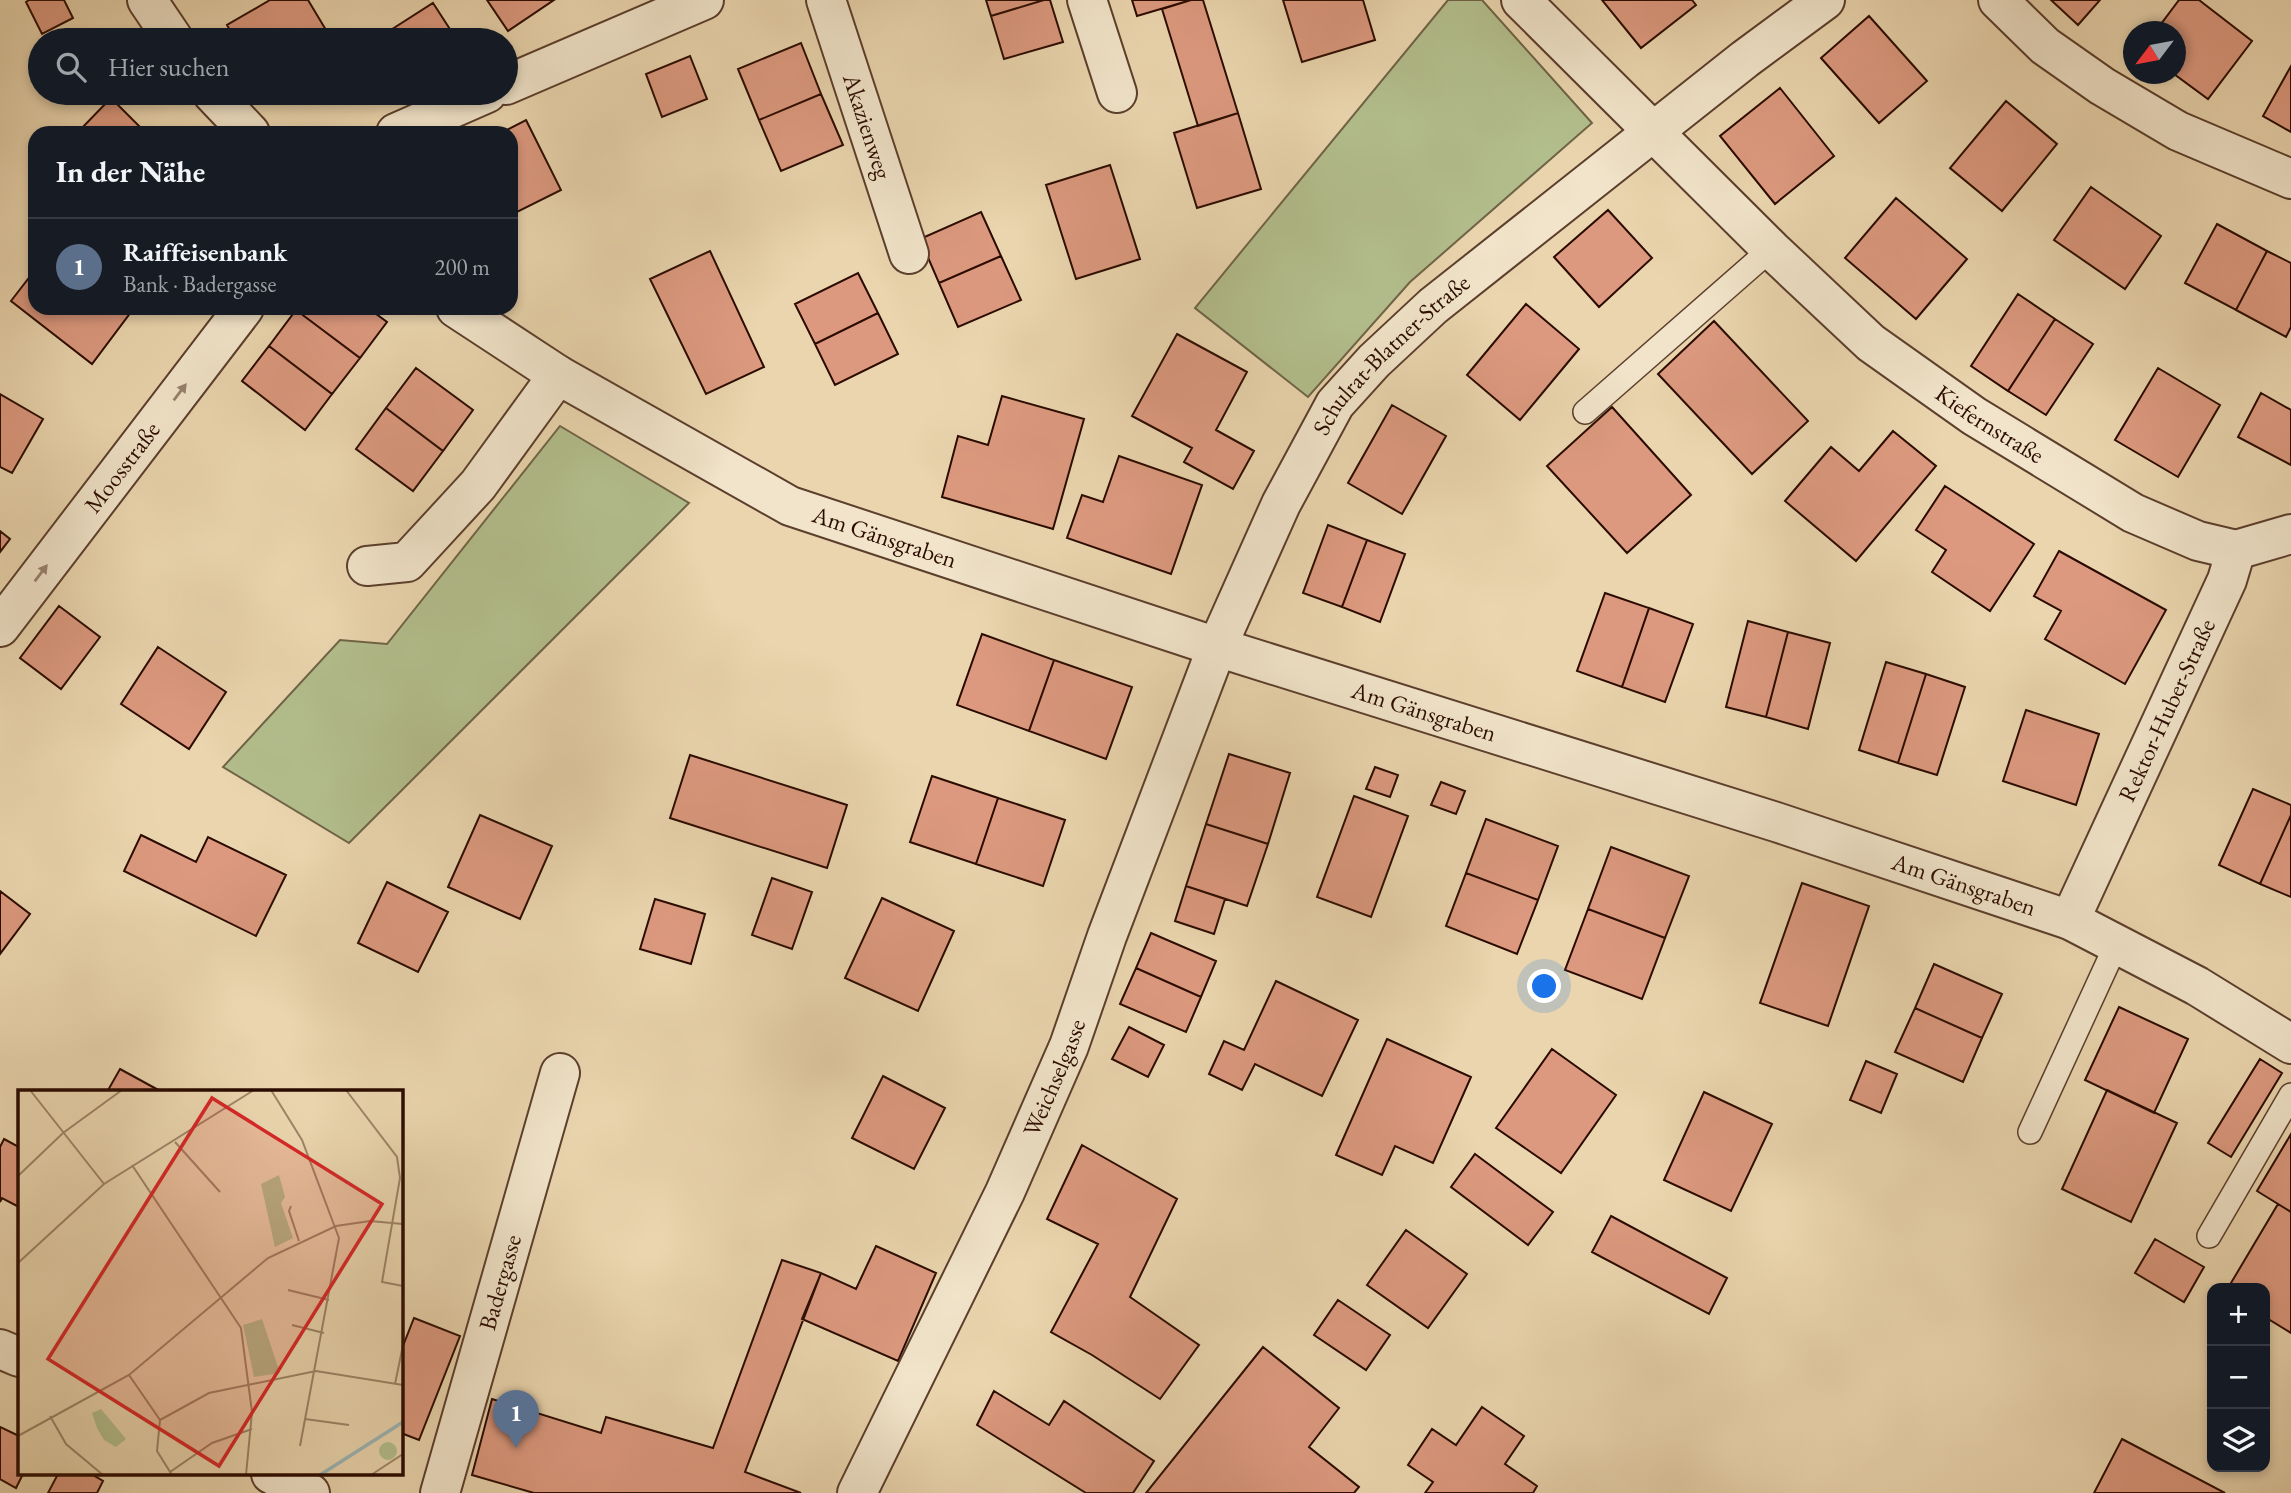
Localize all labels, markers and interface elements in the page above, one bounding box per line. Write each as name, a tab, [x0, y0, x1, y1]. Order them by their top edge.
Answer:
north arrow	[2123, 21, 2186, 84]
search box	[28, 28, 518, 105]
icon: search	[52, 48, 90, 86]
text: Hier suchen	[108, 50, 229, 84]
street label: Akazienweg	[836, 69, 900, 183]
text: In der Nähe	[56, 152, 205, 191]
text: Raiffeisenbank	[123, 235, 287, 269]
text: 1	[73, 252, 85, 282]
text: 200 m	[434, 252, 490, 282]
street label: Schulrat-Blatner-Straße	[1305, 267, 1476, 440]
text: Bank · Badergasse	[123, 269, 276, 299]
street label: Kiefernstraße	[1929, 378, 2050, 470]
one-way arrow	[172, 383, 186, 401]
street label: Moosstraße	[77, 415, 167, 519]
street label: Am Gänsgraben	[808, 498, 961, 575]
one-way arrow	[34, 564, 48, 582]
street label: Rektor-Huber-Straße	[2111, 614, 2222, 806]
street label: Am Gänsgraben	[1347, 674, 1501, 749]
street label: Am Gänsgraben	[1887, 845, 2041, 923]
your location	[1527, 969, 1561, 1003]
street label: Weichselgasse	[1015, 1015, 1092, 1141]
inset map	[18, 1090, 402, 1476]
street label: Badergasse	[471, 1231, 528, 1334]
map controls	[2207, 1283, 2270, 1472]
button: +	[2207, 1283, 2270, 1346]
button: −	[2207, 1346, 2270, 1409]
pin: 1	[493, 1390, 539, 1448]
button: layers	[2207, 1409, 2270, 1472]

